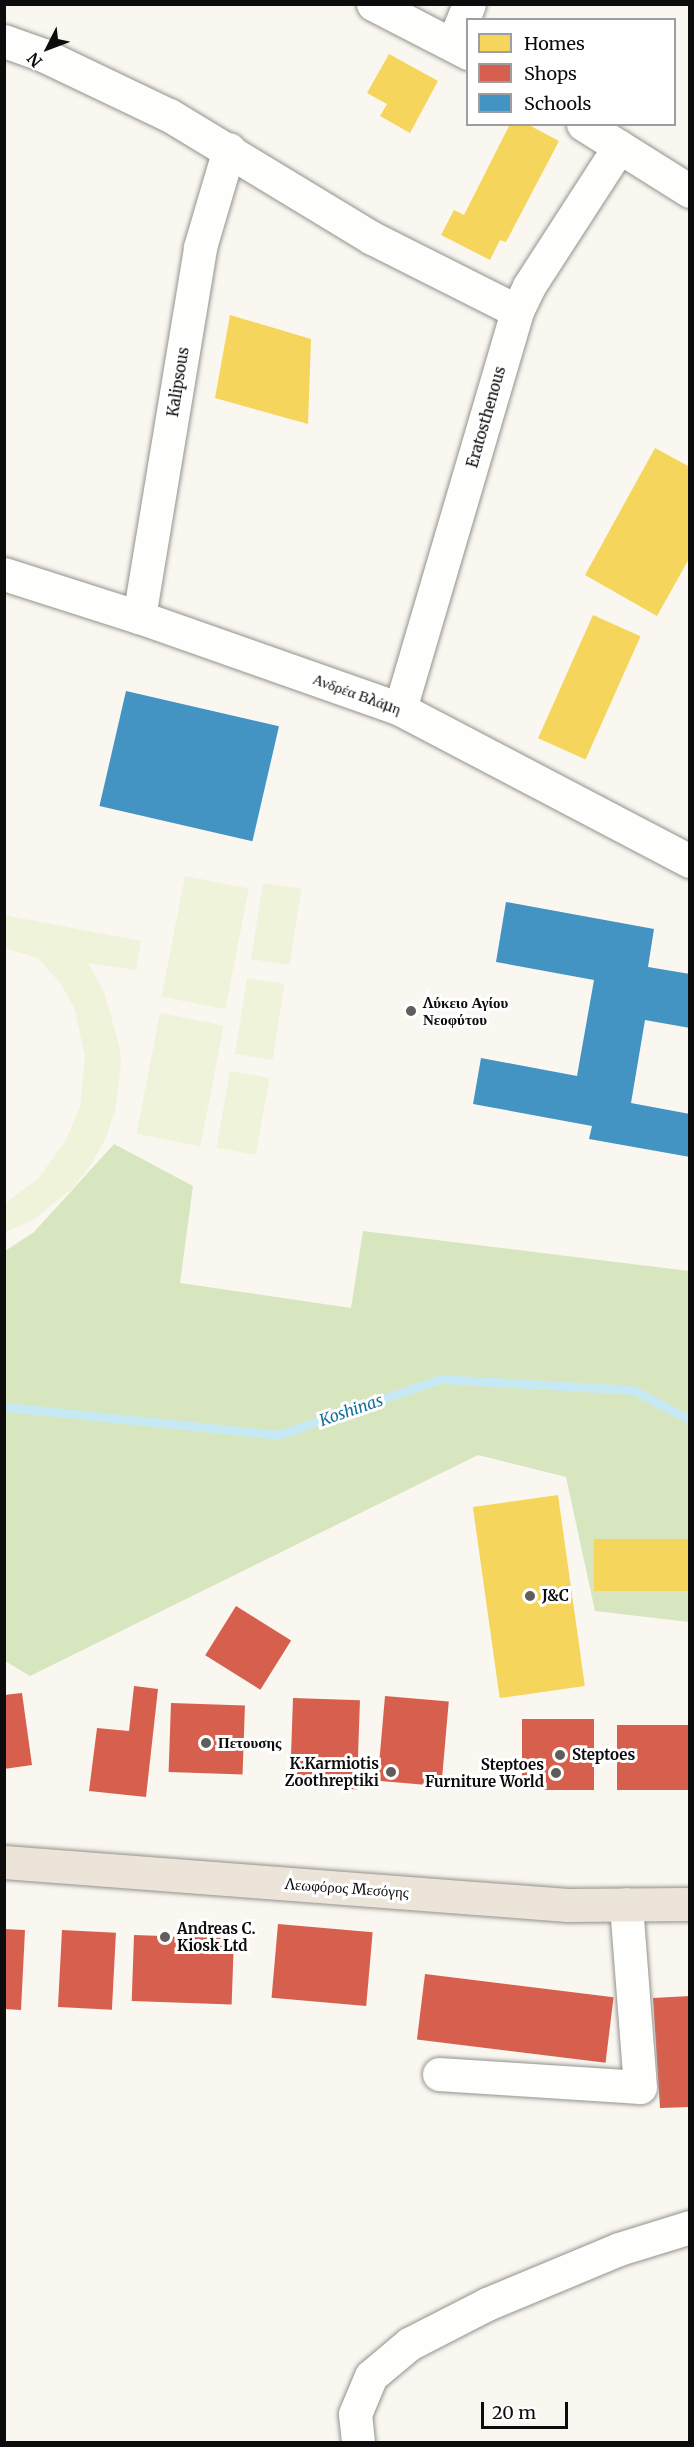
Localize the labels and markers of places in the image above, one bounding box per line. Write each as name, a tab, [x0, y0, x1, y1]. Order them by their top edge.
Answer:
place label: Λύκειο Αγίου Νεοφύτου	[423, 993, 508, 1028]
marker: Λύκειο Αγίου Νεοφύτου	[404, 1004, 418, 1018]
place label: J&C	[542, 1587, 569, 1605]
marker: J&C	[523, 1589, 537, 1603]
place label: Πετουσης	[218, 1734, 281, 1752]
marker: Πετουσης	[199, 1736, 213, 1750]
place label: Steptoes	[572, 1746, 635, 1764]
marker: Steptoes	[553, 1748, 567, 1762]
place label: K.Karmiotis Zoothreptiki	[285, 1754, 379, 1789]
place label: Steptoes Furniture World	[425, 1755, 544, 1790]
marker: K.Karmiotis Zoothreptiki	[384, 1765, 398, 1779]
marker: Steptoes Furniture World	[549, 1766, 563, 1780]
place label: Andreas C. Kiosk Ltd	[177, 1919, 256, 1954]
marker: Andreas C. Kiosk Ltd	[158, 1930, 172, 1944]

